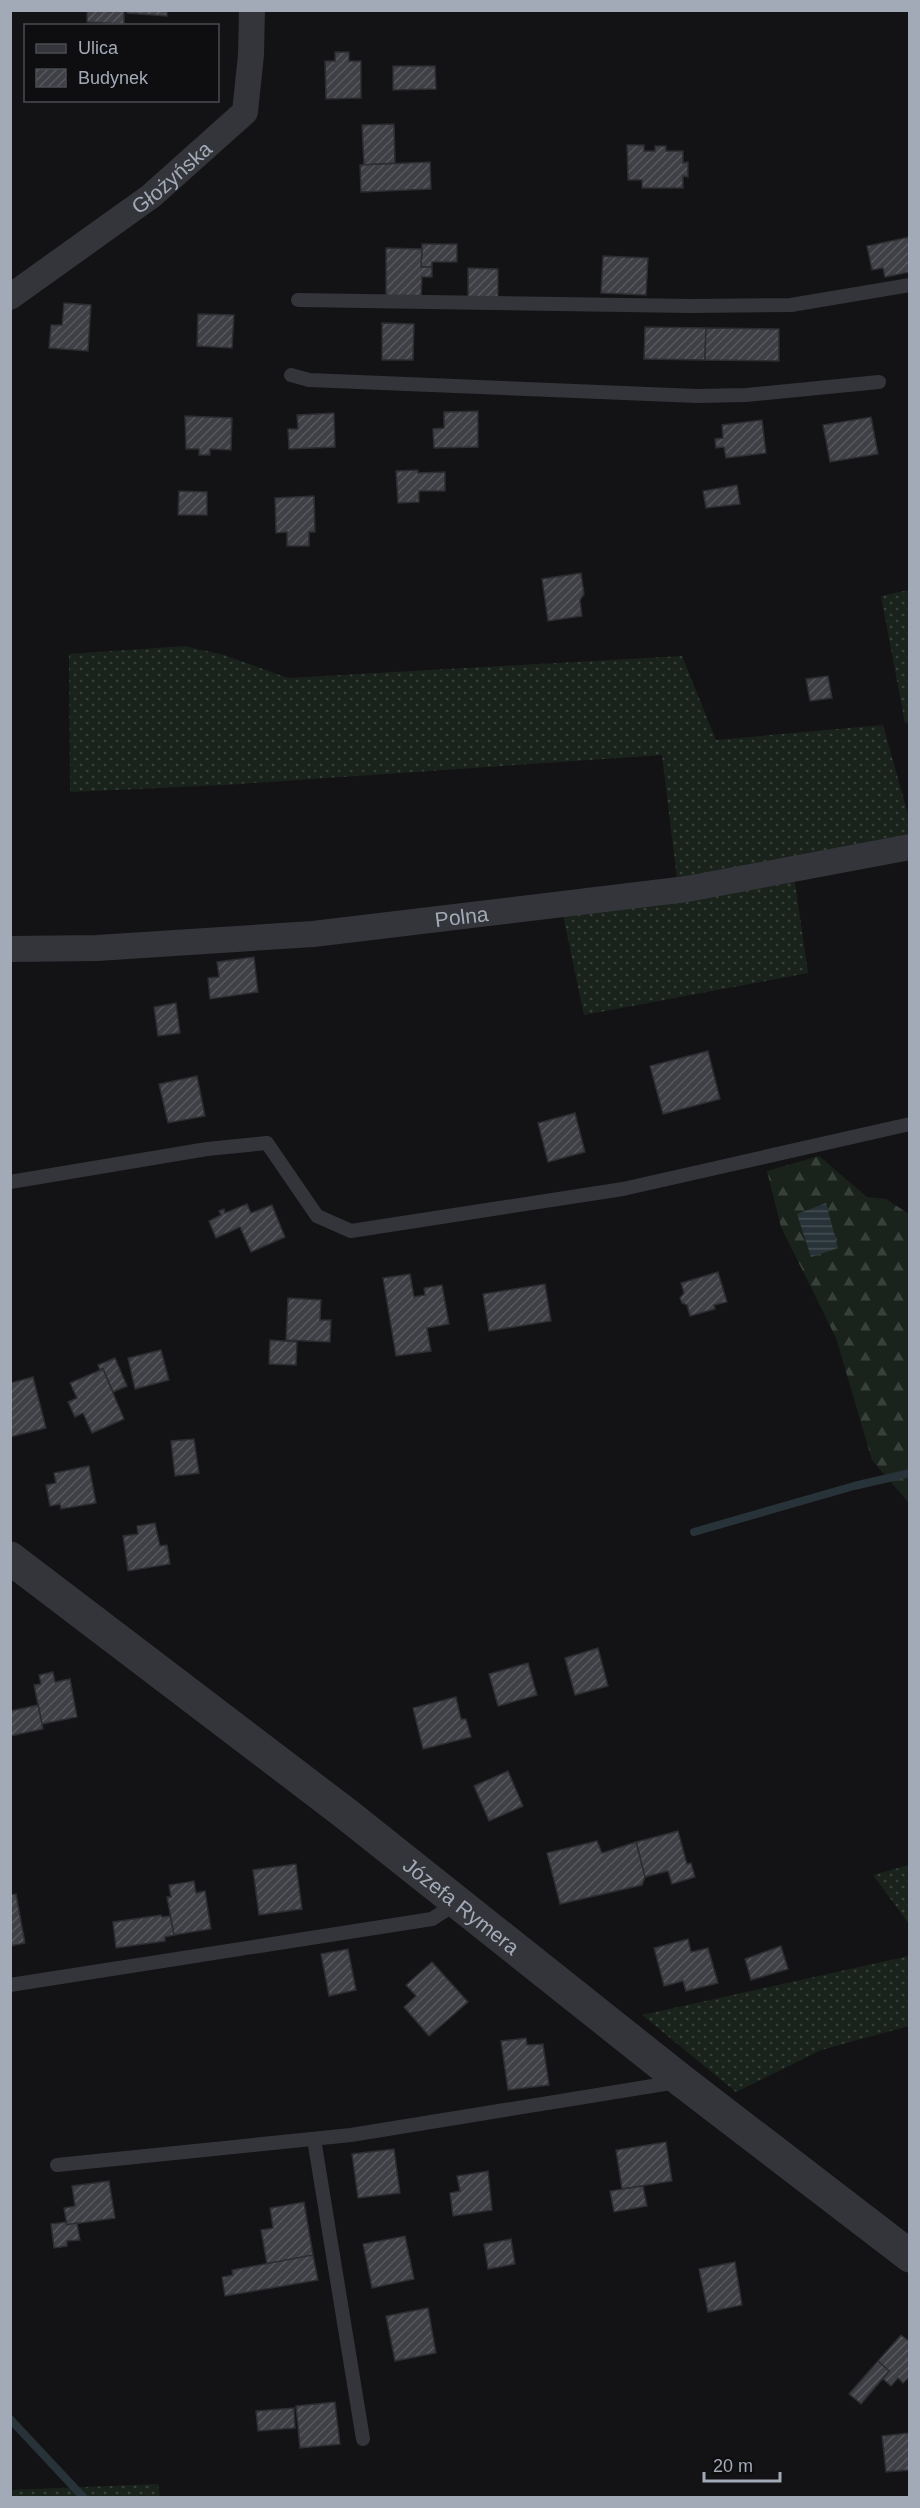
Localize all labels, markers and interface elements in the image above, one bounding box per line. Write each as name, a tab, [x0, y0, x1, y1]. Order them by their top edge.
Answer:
legend	[24, 24, 219, 102]
text: Ulica	[78, 38, 119, 58]
text: Budynek	[78, 68, 149, 88]
street label: Głożyńska	[127, 136, 216, 218]
street label: Polna	[433, 901, 490, 931]
street label: Józefa Rymera	[399, 1853, 524, 1959]
scale bar	[704, 2445, 780, 2483]
text: 20 m	[713, 2456, 753, 2476]

